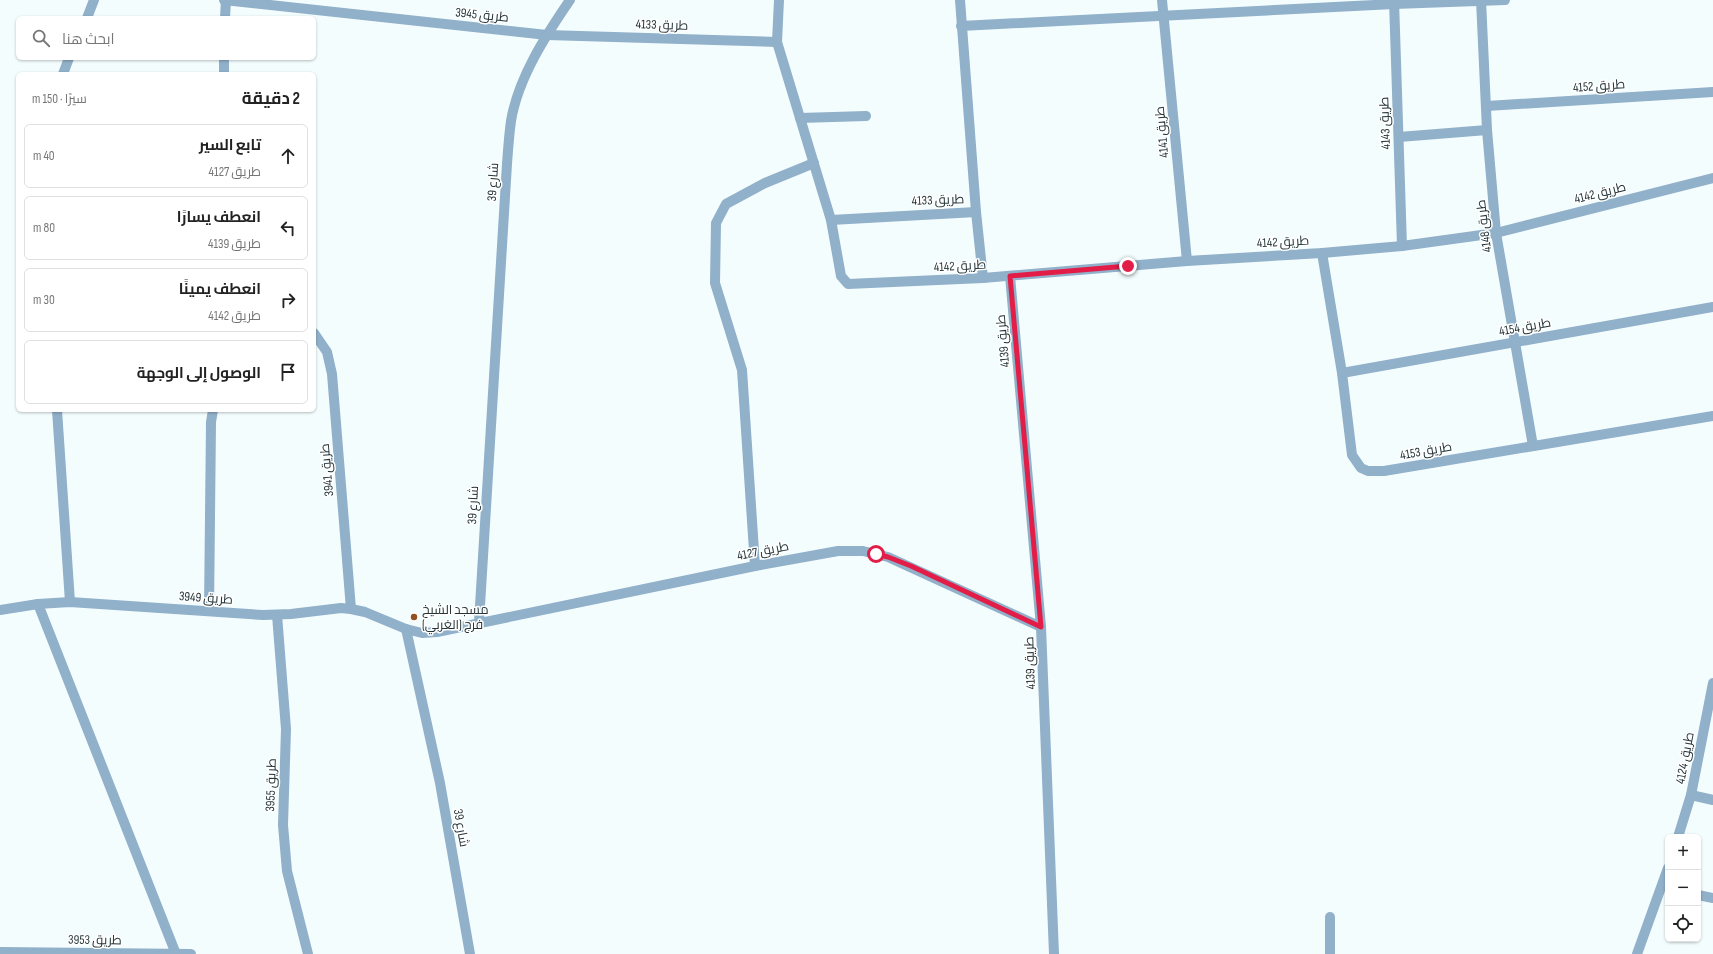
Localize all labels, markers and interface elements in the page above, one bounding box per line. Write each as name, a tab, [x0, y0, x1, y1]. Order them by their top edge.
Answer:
street label: طريق 3945	[454, 4, 510, 26]
search box	[16, 16, 316, 60]
street label: طريق 4133	[635, 16, 689, 34]
icon: search	[30, 27, 52, 49]
text: ابحث هنا	[62, 30, 115, 49]
street label: طريق 4152	[1572, 76, 1626, 96]
text: 2 دقيقة	[242, 89, 300, 109]
text: سيرًا · 150 m	[32, 91, 87, 107]
street label: طريق 4143	[1376, 96, 1394, 150]
street label: طريق 4141	[1152, 105, 1172, 159]
text: تابع السير	[199, 136, 261, 155]
icon: ahead	[277, 145, 299, 167]
text: 40 m	[33, 148, 55, 164]
street label: شارع 39	[484, 162, 502, 202]
text: طريق 4127	[208, 164, 261, 180]
street label: طريق 4142	[1573, 179, 1627, 207]
street label: طريق 4133	[911, 191, 965, 209]
street label: طريق 4148	[1473, 199, 1495, 253]
text: انعطف يسارًا	[177, 208, 261, 227]
icon: left	[277, 217, 299, 239]
text: 80 m	[33, 220, 55, 236]
street label: طريق 4142	[1256, 233, 1310, 251]
text: طريق 4139	[208, 236, 261, 252]
street label: طريق 4142	[933, 257, 987, 275]
route end	[1119, 257, 1137, 275]
text: انعطف يمينًا	[179, 280, 261, 299]
icon: right	[277, 289, 299, 311]
text: 30 m	[33, 292, 55, 308]
text: طريق 4142	[208, 308, 261, 324]
street label: طريق 4139	[993, 314, 1013, 368]
street label: طريق 4154	[1498, 315, 1552, 339]
icon: arrive	[277, 361, 299, 383]
text: الوصول إلى الوجهة	[137, 364, 261, 383]
street label: طريق 4153	[1399, 439, 1453, 463]
street label: طريق 3941	[317, 443, 337, 497]
street label: شارع 39	[464, 485, 482, 525]
street label: طريق 4127	[736, 538, 790, 564]
route start	[867, 545, 885, 563]
street label: طريق 3949	[178, 588, 234, 608]
place label: مسجد الشيخ فرج (الغربي)	[422, 602, 489, 635]
marker: مسجد الشيخ فرج (الغربي)	[409, 612, 419, 622]
street label: طريق 4139	[1021, 636, 1039, 690]
street label: طريق 4124	[1672, 731, 1698, 785]
street label: طريق 3955	[262, 758, 280, 812]
street label: شارع 39	[450, 808, 472, 848]
map controls	[1665, 834, 1701, 942]
button: +	[1665, 834, 1701, 870]
button: −	[1665, 870, 1701, 906]
button: locate	[1665, 906, 1701, 942]
street label: طريق 3953	[68, 932, 122, 948]

